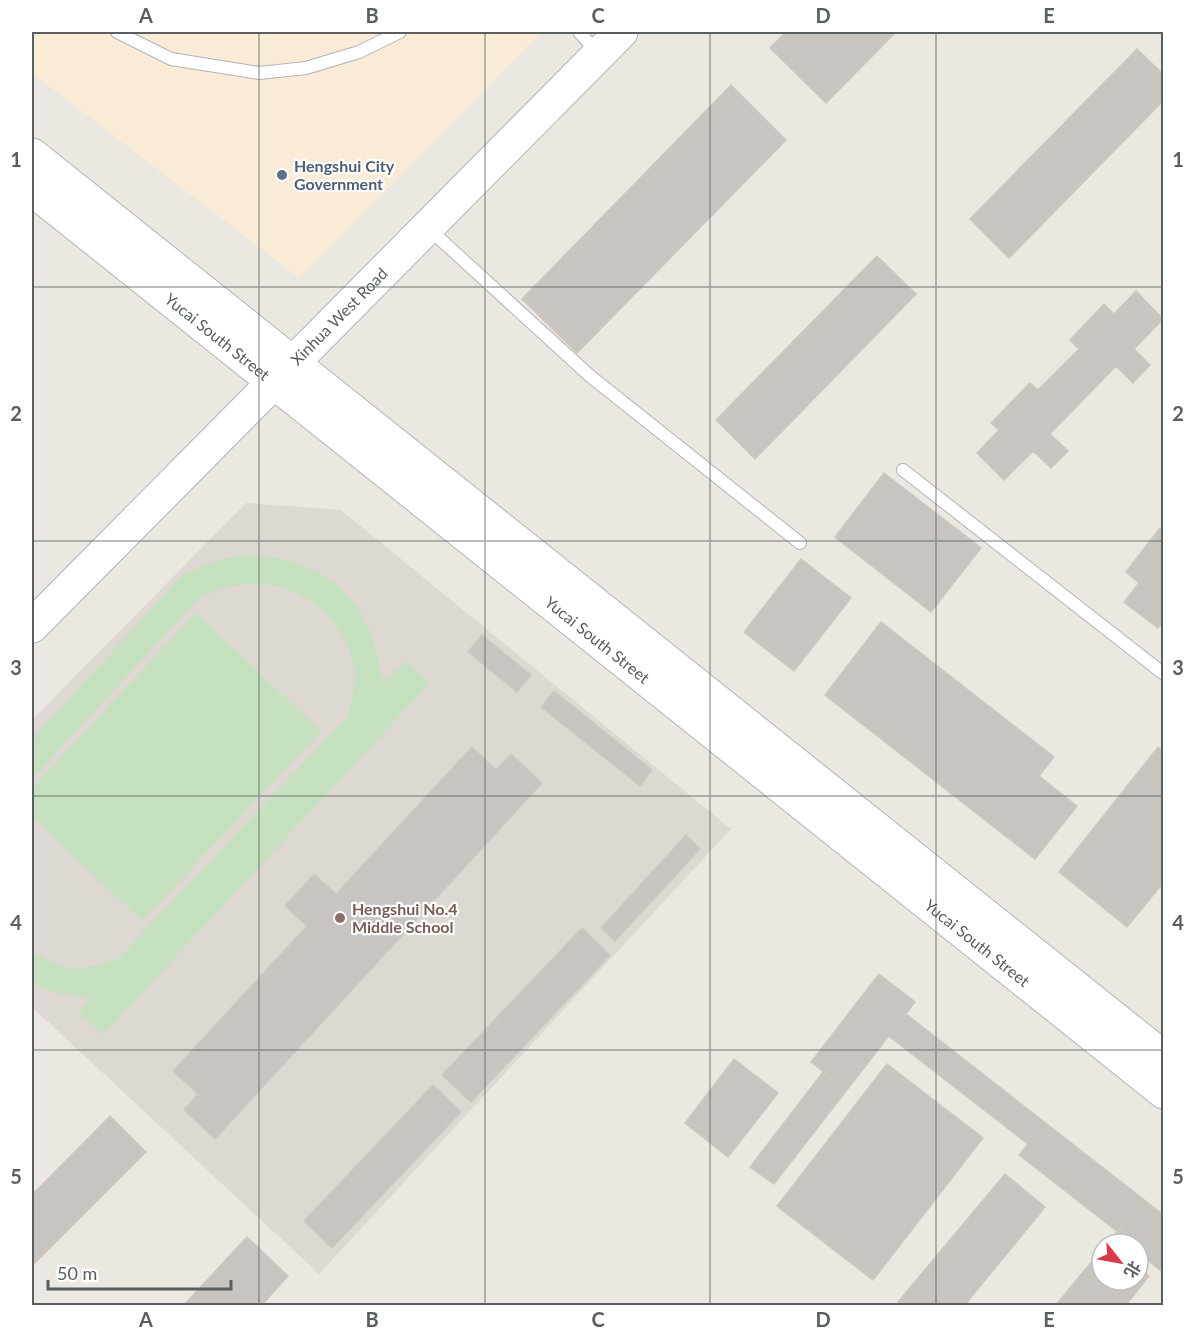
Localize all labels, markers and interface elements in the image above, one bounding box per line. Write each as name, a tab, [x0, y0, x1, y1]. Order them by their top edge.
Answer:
text: A	[138, 3, 153, 27]
text: B	[365, 3, 379, 27]
text: C	[591, 3, 605, 27]
text: D	[815, 3, 831, 27]
text: E	[1043, 3, 1055, 27]
text: 1	[10, 147, 22, 171]
text: 1	[1172, 147, 1184, 171]
place label: Hengshui City Government	[294, 156, 395, 193]
marker: Hengshui City Government	[275, 168, 289, 182]
street label: Xinhua West Road	[286, 263, 391, 369]
street label: Yucai South Street	[161, 289, 274, 384]
text: 2	[10, 401, 22, 425]
text: 2	[1172, 401, 1184, 425]
street label: Yucai South Street	[541, 592, 654, 687]
text: 3	[10, 655, 22, 679]
text: 3	[1172, 655, 1184, 679]
street label: Yucai South Street	[921, 895, 1034, 990]
place label: Hengshui No.4 Middle School	[352, 899, 457, 936]
text: 4	[10, 910, 22, 934]
text: 4	[1172, 910, 1184, 934]
marker: Hengshui No.4 Middle School	[333, 911, 347, 925]
text: 5	[10, 1164, 22, 1188]
text: 5	[1172, 1164, 1184, 1188]
north arrow	[1090, 1232, 1150, 1292]
scale bar	[48, 1253, 231, 1291]
text: 北	[1121, 1258, 1146, 1282]
text: 50 m	[57, 1262, 97, 1284]
text: A	[138, 1307, 153, 1331]
text: B	[365, 1307, 379, 1331]
text: C	[591, 1307, 605, 1331]
text: D	[815, 1307, 831, 1331]
text: E	[1043, 1307, 1055, 1331]

